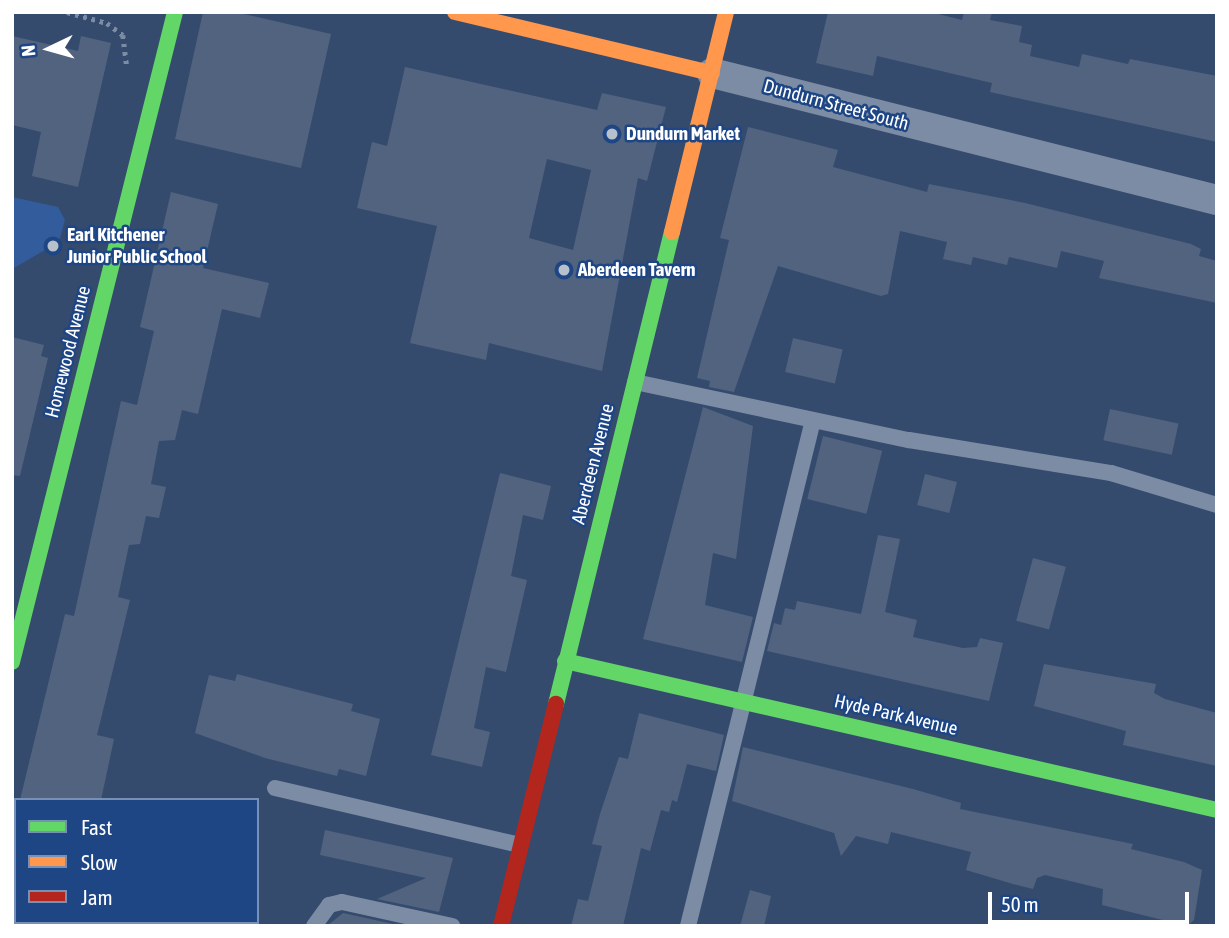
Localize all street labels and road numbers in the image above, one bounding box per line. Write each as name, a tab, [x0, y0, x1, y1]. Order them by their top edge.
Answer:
street label: Dundurn Street South	[761, 75, 911, 135]
street label: Homewood Avenue	[41, 284, 95, 420]
street label: Aberdeen Avenue	[567, 402, 619, 526]
street label: Hyde Park Avenue	[832, 690, 960, 740]

